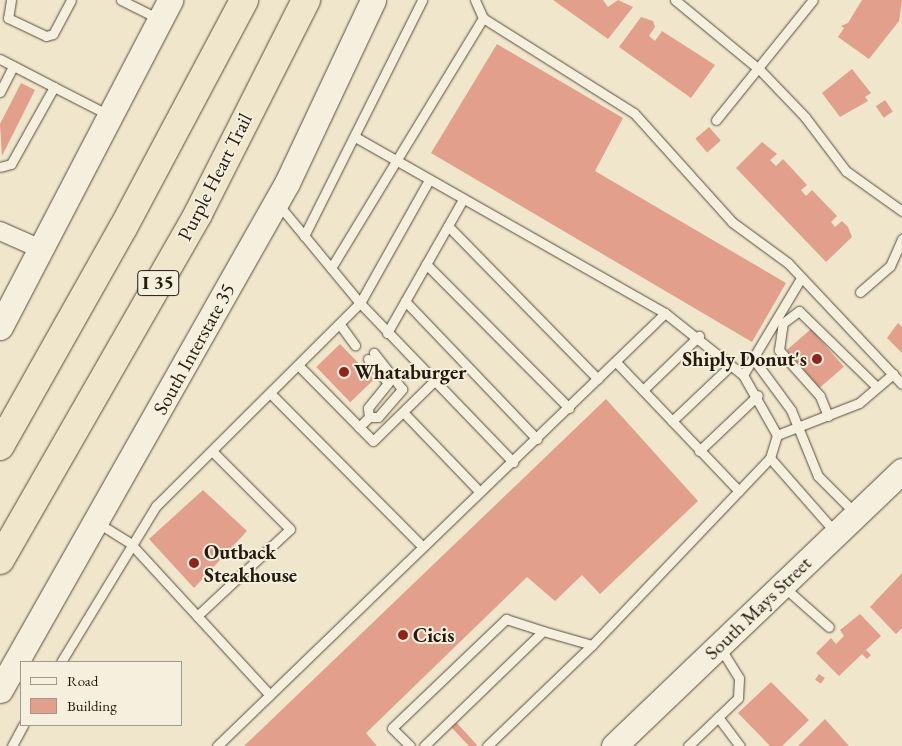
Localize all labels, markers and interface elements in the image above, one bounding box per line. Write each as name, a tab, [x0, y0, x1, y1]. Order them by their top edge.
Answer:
street label: Purple Heart Trail	[173, 109, 257, 245]
road number: I 35	[137, 266, 179, 300]
street label: South Interstate 35	[148, 279, 240, 419]
place label: Shiply Donut's	[682, 347, 807, 371]
marker: Shiply Donut's	[811, 353, 823, 365]
place label: Whataburger	[354, 360, 467, 384]
marker: Whataburger	[338, 366, 350, 378]
place label: Outback Steakhouse	[204, 540, 297, 587]
street label: South Mays Street	[700, 551, 816, 665]
marker: Outback Steakhouse	[188, 557, 200, 569]
place label: Cicis	[413, 623, 454, 647]
marker: Cicis	[397, 629, 409, 641]
legend	[20, 661, 182, 726]
text: Road	[67, 671, 98, 690]
text: Building	[67, 696, 117, 715]

